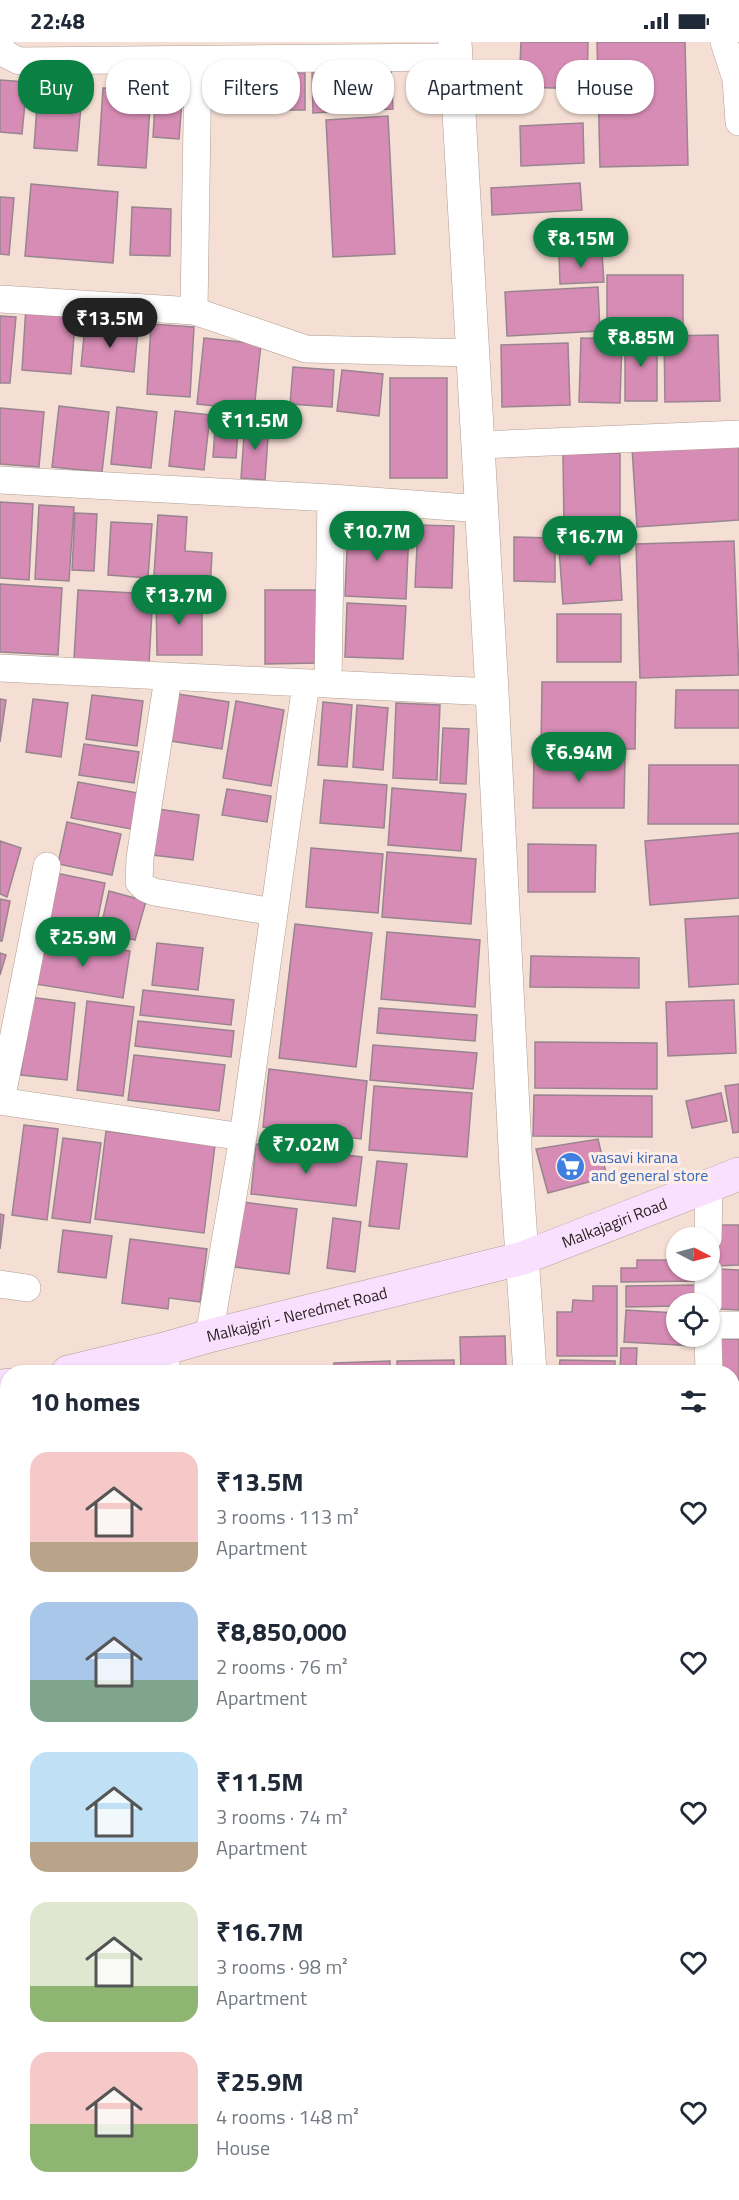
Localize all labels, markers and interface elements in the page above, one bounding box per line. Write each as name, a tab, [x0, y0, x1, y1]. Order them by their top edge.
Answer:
text: 22:48	[30, 4, 85, 38]
chip: Buy	[18, 60, 94, 114]
chip: Rent	[106, 60, 190, 114]
chip: Filters	[202, 60, 300, 114]
chip: New	[312, 60, 394, 114]
chip: Apartment	[406, 60, 544, 114]
chip: House	[556, 60, 654, 114]
pin: ₹8.15M	[532, 218, 630, 269]
text: ₹8.15M	[547, 222, 615, 253]
pin: ₹13.5M	[61, 298, 159, 349]
text: ₹13.5M	[76, 302, 144, 333]
pin: ₹8.85M	[592, 317, 690, 368]
text: ₹8.85M	[607, 321, 675, 352]
pin: ₹11.5M	[206, 400, 304, 451]
text: ₹11.5M	[221, 404, 289, 435]
pin: ₹10.7M	[328, 511, 426, 562]
text: ₹10.7M	[343, 515, 411, 546]
pin: ₹16.7M	[541, 516, 639, 567]
text: ₹16.7M	[556, 520, 624, 551]
pin: ₹13.7M	[130, 575, 228, 626]
text: ₹13.7M	[145, 579, 213, 610]
pin: ₹6.94M	[530, 732, 628, 783]
text: ₹6.94M	[545, 736, 613, 767]
pin: ₹25.9M	[34, 917, 132, 968]
text: ₹25.9M	[49, 921, 117, 952]
pin: ₹7.02M	[257, 1124, 355, 1175]
text: ₹7.02M	[272, 1128, 340, 1159]
place label: vasavi kirana and general store	[591, 1145, 708, 1187]
supermarket icon: vasavi kirana and general store	[554, 1150, 586, 1182]
street label: Malkajagiri Road	[558, 1191, 671, 1254]
north arrow	[666, 1227, 720, 1281]
map controls	[666, 1227, 720, 1347]
street label: Malkajgiri - Neredmet Road	[204, 1280, 390, 1348]
button: locate	[666, 1293, 720, 1347]
text: 10 homes	[30, 1382, 140, 1421]
icon: filters	[677, 1385, 710, 1418]
text: ₹13.5M	[216, 1462, 304, 1501]
icon: home	[78, 1476, 150, 1548]
icon: heart	[677, 1496, 710, 1529]
text: 3 rooms · 113 m²	[216, 1501, 359, 1532]
text: Apartment	[216, 1532, 307, 1563]
text: ₹8,850,000	[216, 1612, 346, 1651]
icon: home	[78, 1626, 150, 1698]
icon: heart	[677, 1646, 710, 1679]
text: 2 rooms · 76 m²	[216, 1651, 348, 1682]
text: Apartment	[216, 1682, 307, 1713]
text: ₹11.5M	[216, 1762, 304, 1801]
icon: home	[78, 1776, 150, 1848]
icon: heart	[677, 1796, 710, 1829]
text: 3 rooms · 74 m²	[216, 1801, 348, 1832]
text: Apartment	[216, 1832, 307, 1863]
text: ₹16.7M	[216, 1912, 304, 1951]
icon: home	[78, 1926, 150, 1998]
icon: heart	[677, 1946, 710, 1979]
text: 3 rooms · 98 m²	[216, 1951, 348, 1982]
text: Apartment	[216, 1982, 307, 2013]
text: ₹25.9M	[216, 2062, 304, 2101]
icon: home	[78, 2076, 150, 2148]
icon: heart	[677, 2096, 710, 2129]
text: 4 rooms · 148 m²	[216, 2101, 359, 2132]
text: House	[216, 2132, 270, 2163]

